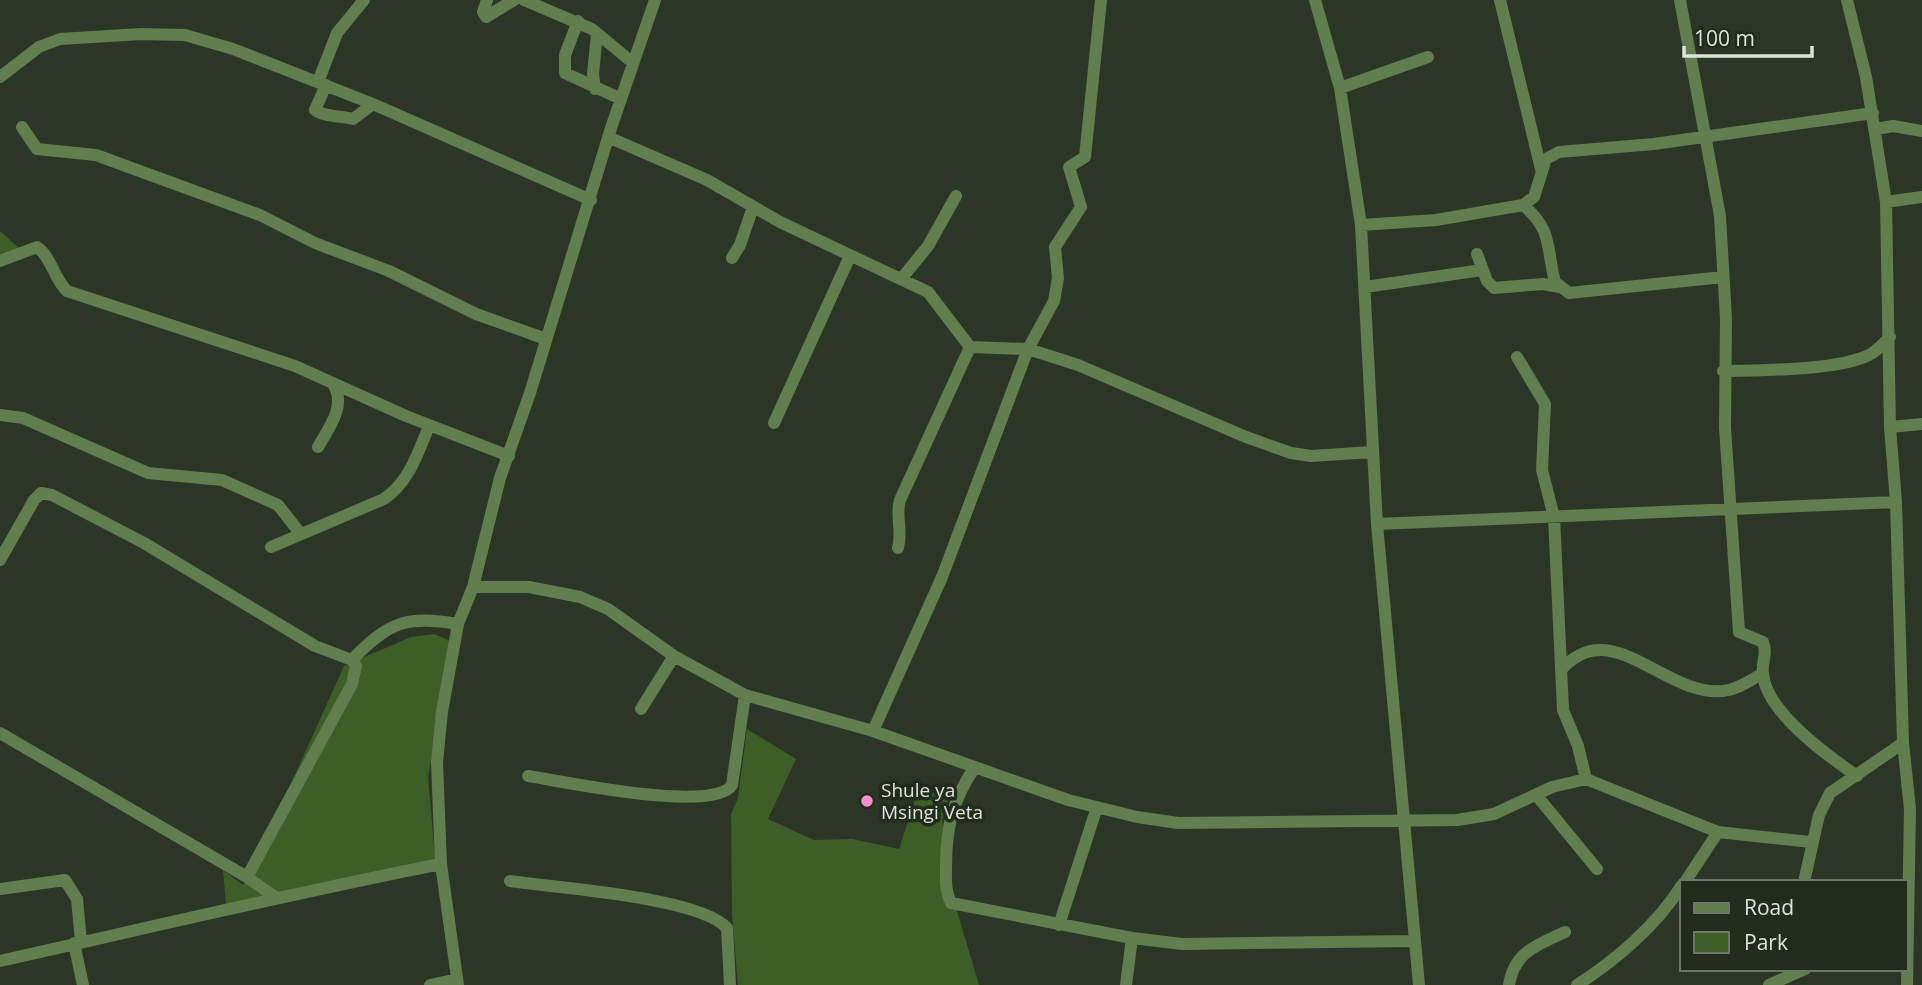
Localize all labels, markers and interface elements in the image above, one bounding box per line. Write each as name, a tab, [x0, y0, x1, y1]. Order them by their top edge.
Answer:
scale bar	[1684, 14, 1812, 58]
text: 100 m	[1694, 24, 1755, 52]
place label: Shule ya Msingi Veta	[881, 777, 983, 825]
marker: Shule ya Msingi Veta	[859, 793, 875, 809]
legend	[1680, 880, 1908, 971]
text: Road	[1744, 893, 1794, 921]
text: Park	[1744, 928, 1788, 956]

